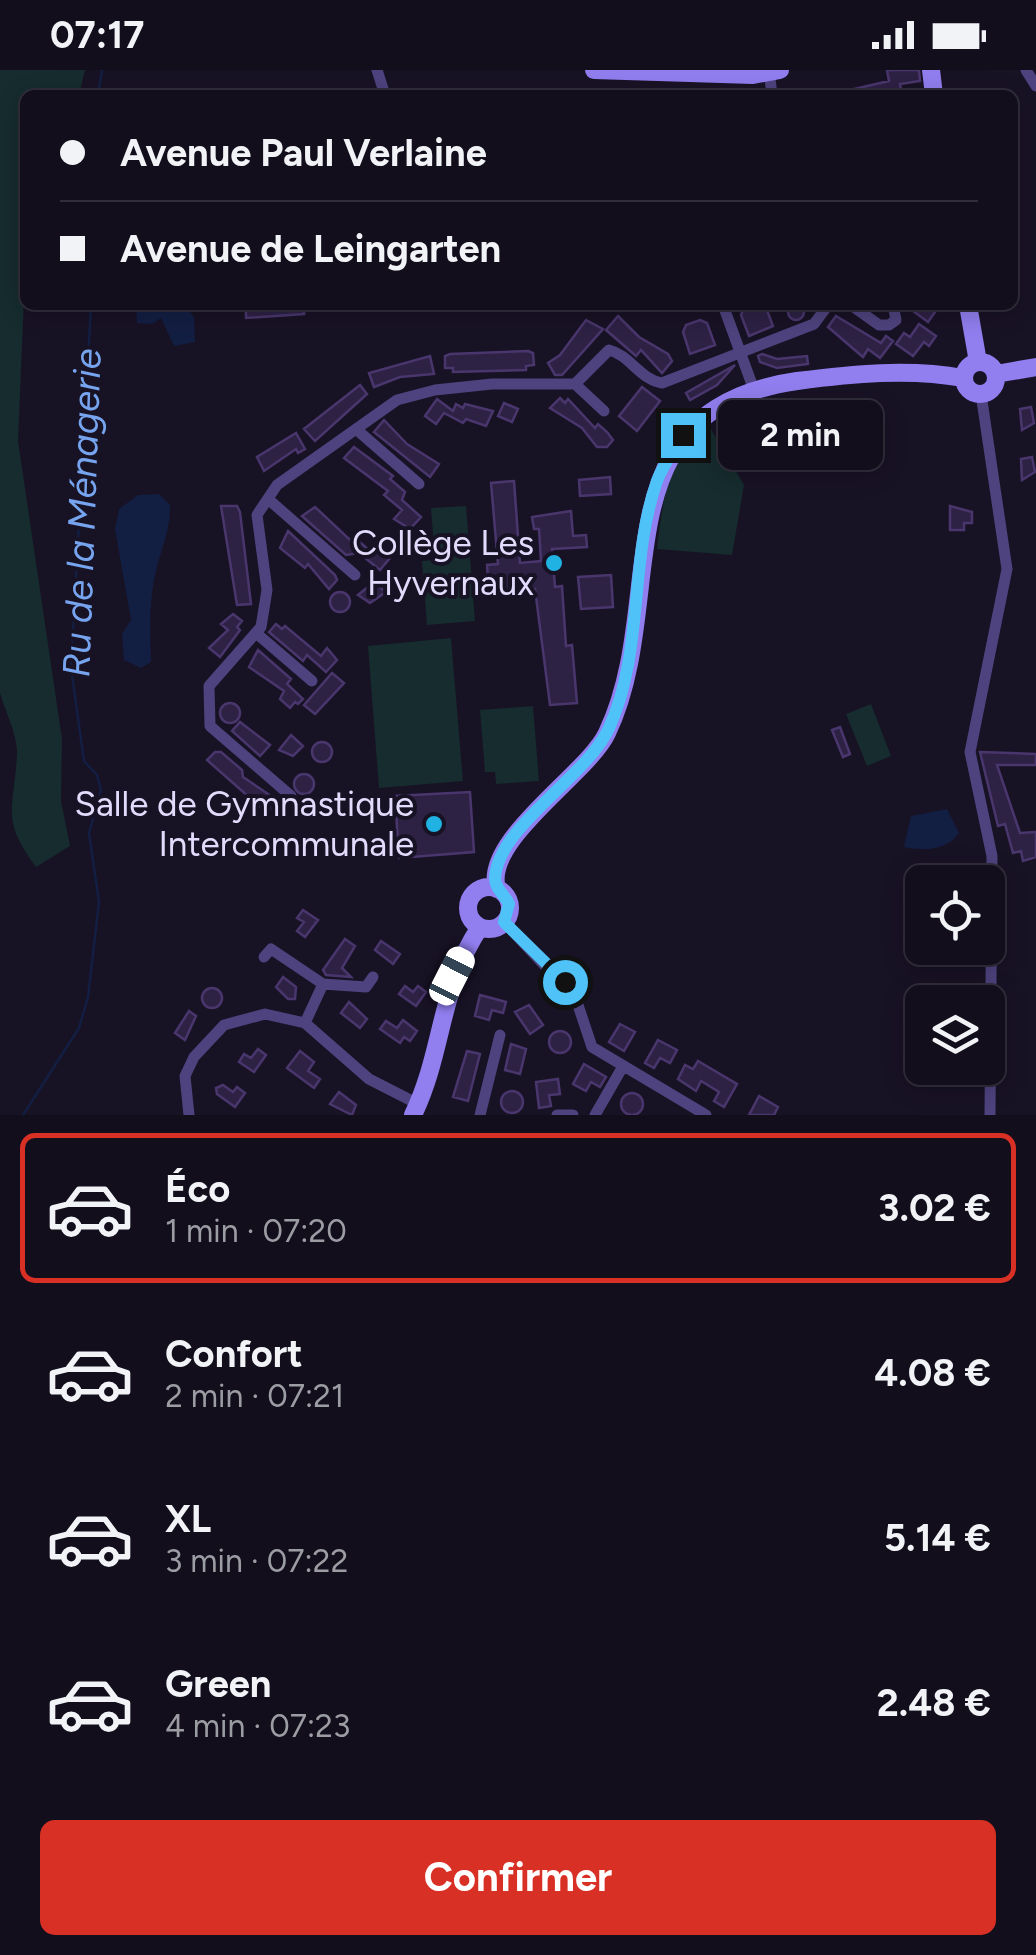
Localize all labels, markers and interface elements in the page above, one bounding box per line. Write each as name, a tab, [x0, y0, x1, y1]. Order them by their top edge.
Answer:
text: 07:17	[50, 12, 144, 58]
text: Avenue Paul Verlaine	[120, 130, 487, 176]
text: Avenue de Leingarten	[120, 226, 501, 272]
water label: Ru de la Ménagerie	[53, 348, 111, 678]
callout: 2 min	[718, 400, 883, 470]
route end	[661, 413, 706, 458]
text: 2 min	[760, 416, 841, 454]
place label: Collège Les Hyvernaux	[352, 522, 534, 604]
marker: Collège Les Hyvernaux	[543, 552, 565, 574]
place label: Salle de Gymnastique Intercommunale	[75, 783, 414, 865]
marker: Salle de Gymnastique Intercommunale	[423, 813, 445, 835]
map controls	[905, 865, 1005, 1085]
button: locate	[905, 865, 1005, 965]
car	[425, 942, 479, 1010]
route start	[543, 960, 588, 1005]
button: layers	[905, 985, 1005, 1085]
icon: car	[45, 1163, 135, 1253]
text: Éco	[165, 1166, 230, 1212]
text: 3.02 €	[878, 1185, 991, 1231]
text: 1 min · 07:20	[165, 1212, 347, 1250]
icon: car	[45, 1328, 135, 1418]
text: Confort	[165, 1331, 302, 1377]
text: 4.08 €	[874, 1350, 991, 1396]
text: 2 min · 07:21	[165, 1377, 344, 1415]
icon: car	[45, 1493, 135, 1583]
text: XL	[165, 1496, 211, 1542]
text: 5.14 €	[884, 1515, 991, 1561]
text: 3 min · 07:22	[165, 1542, 348, 1580]
icon: car	[45, 1658, 135, 1748]
text: Green	[165, 1661, 271, 1707]
text: 2.48 €	[877, 1680, 991, 1726]
text: 4 min · 07:23	[165, 1707, 350, 1745]
button: Confirmer	[40, 1820, 996, 1935]

